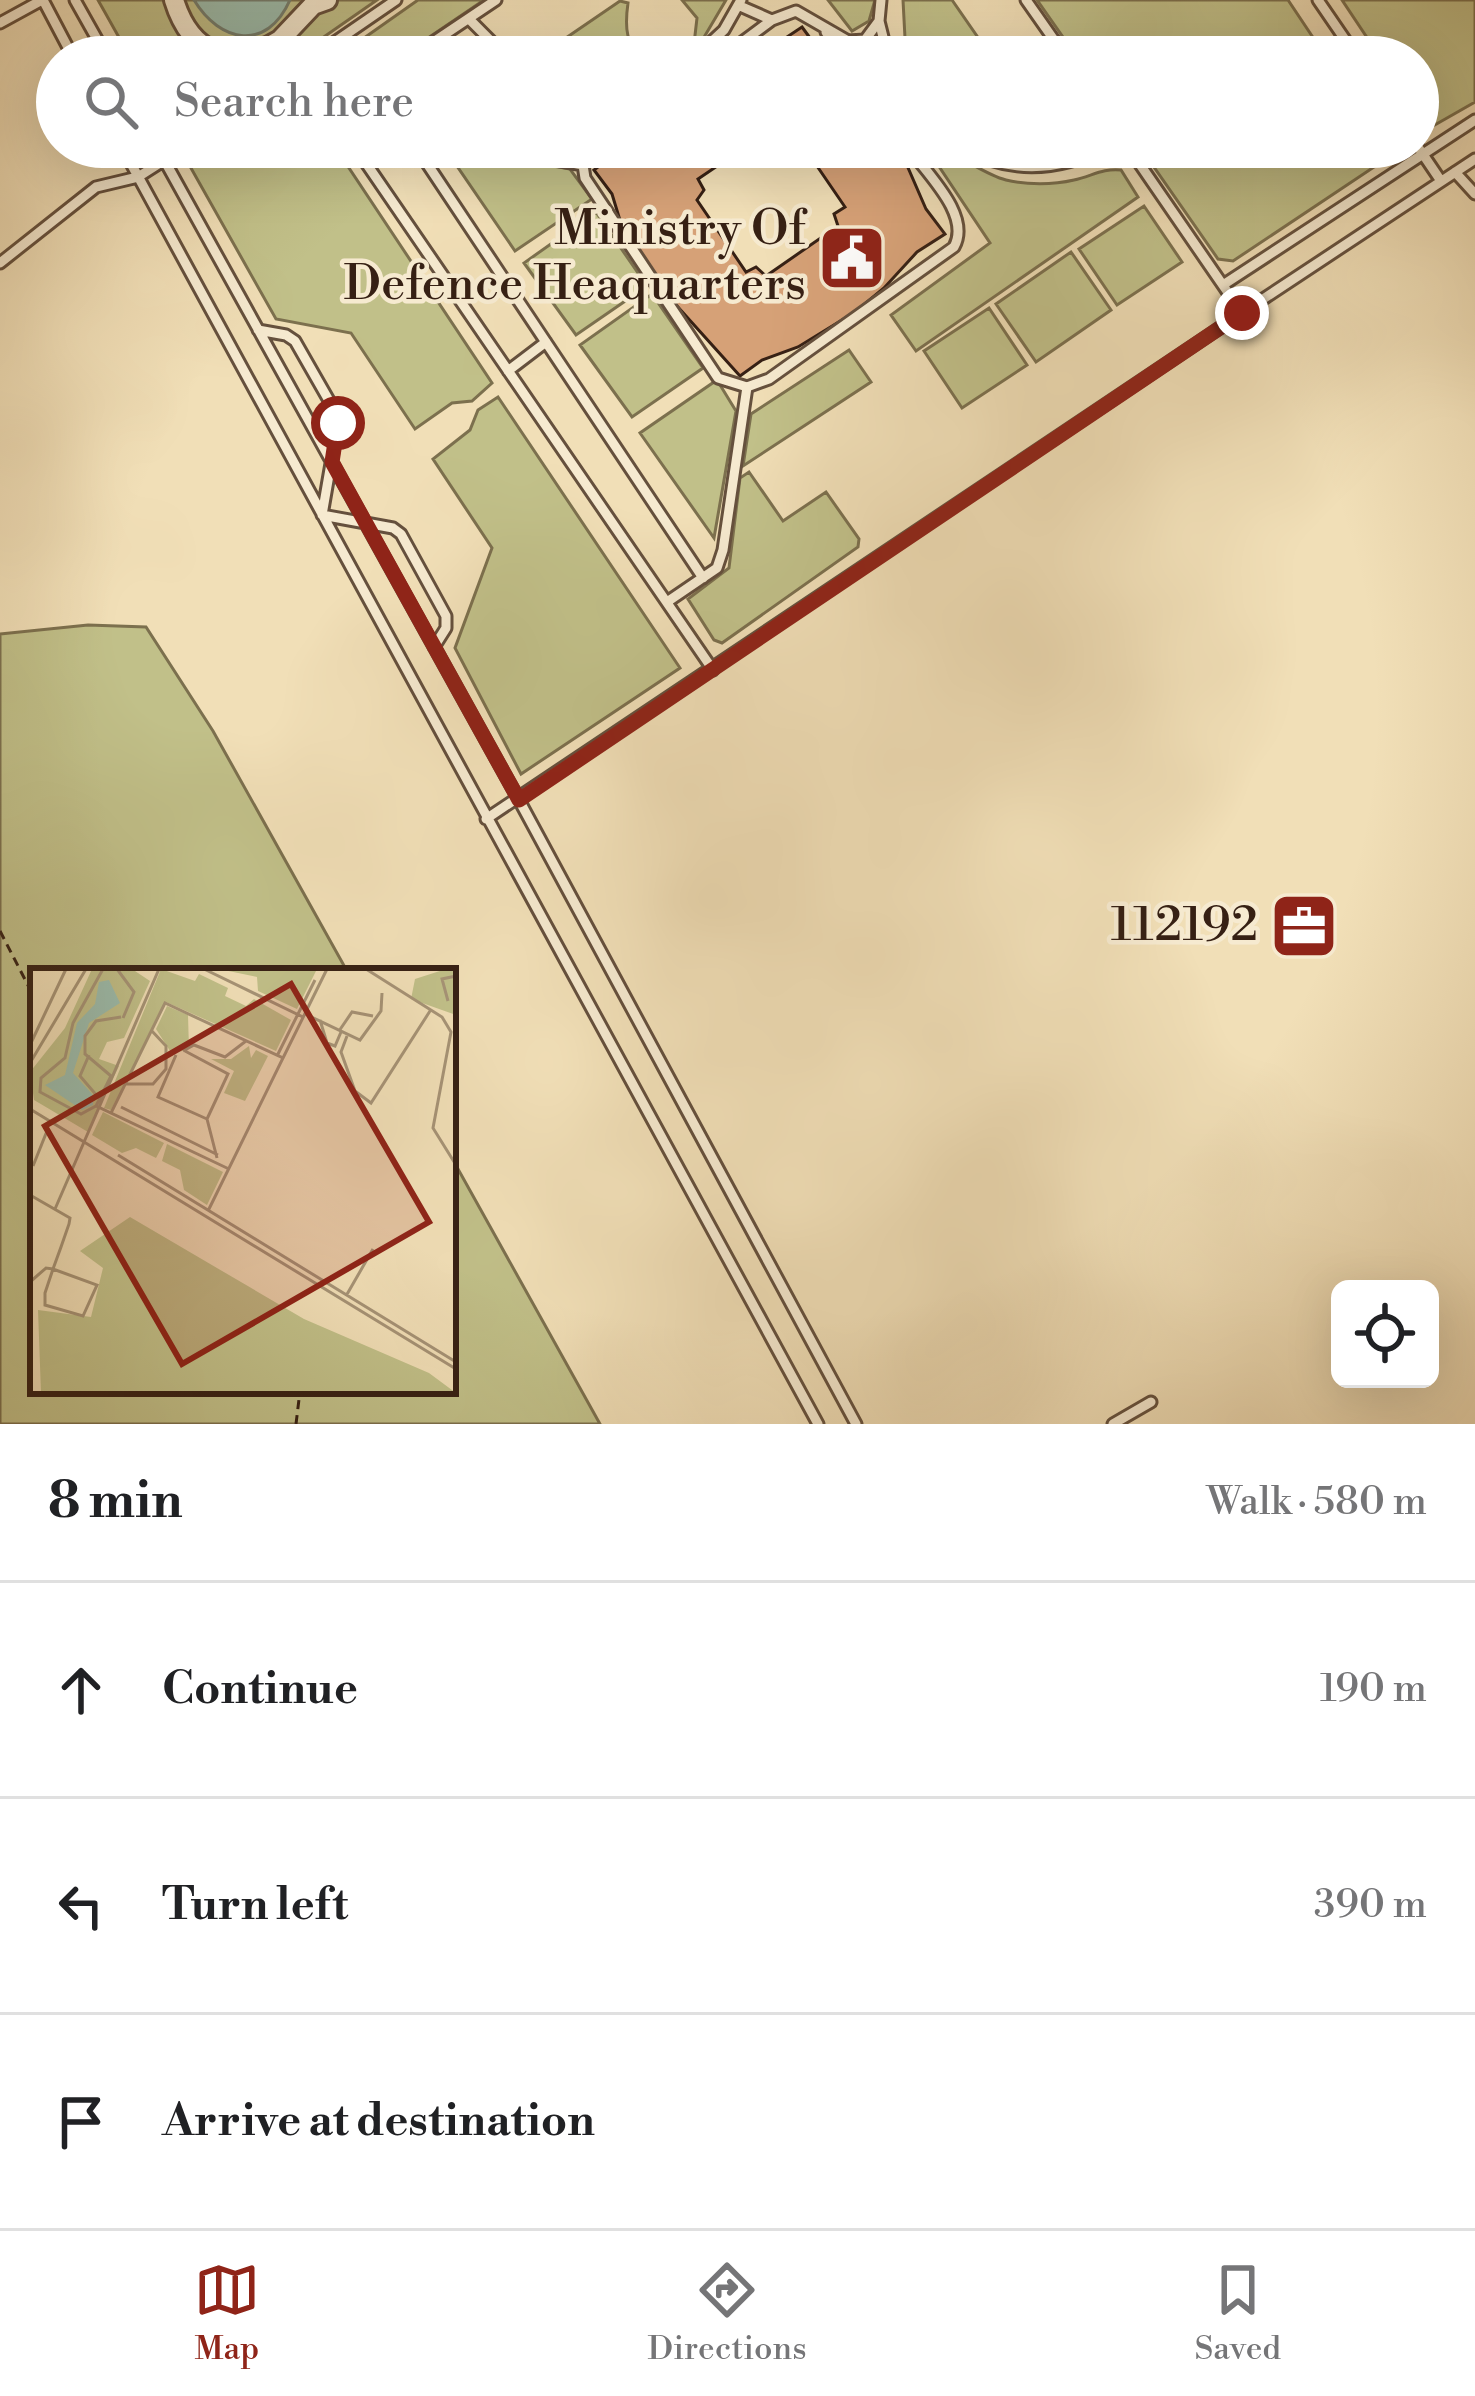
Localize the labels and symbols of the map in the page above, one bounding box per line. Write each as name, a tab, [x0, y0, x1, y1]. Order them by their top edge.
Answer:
place label: Ministry Of Defence Heaquarters	[344, 200, 809, 315]
public building icon: Ministry Of Defence Heaquarters	[817, 223, 887, 293]
route end	[1215, 286, 1269, 340]
route start	[311, 396, 365, 450]
office icon: 112192	[1269, 891, 1339, 961]
place label: 112192	[1111, 896, 1258, 956]
inset map	[30, 968, 456, 1394]

